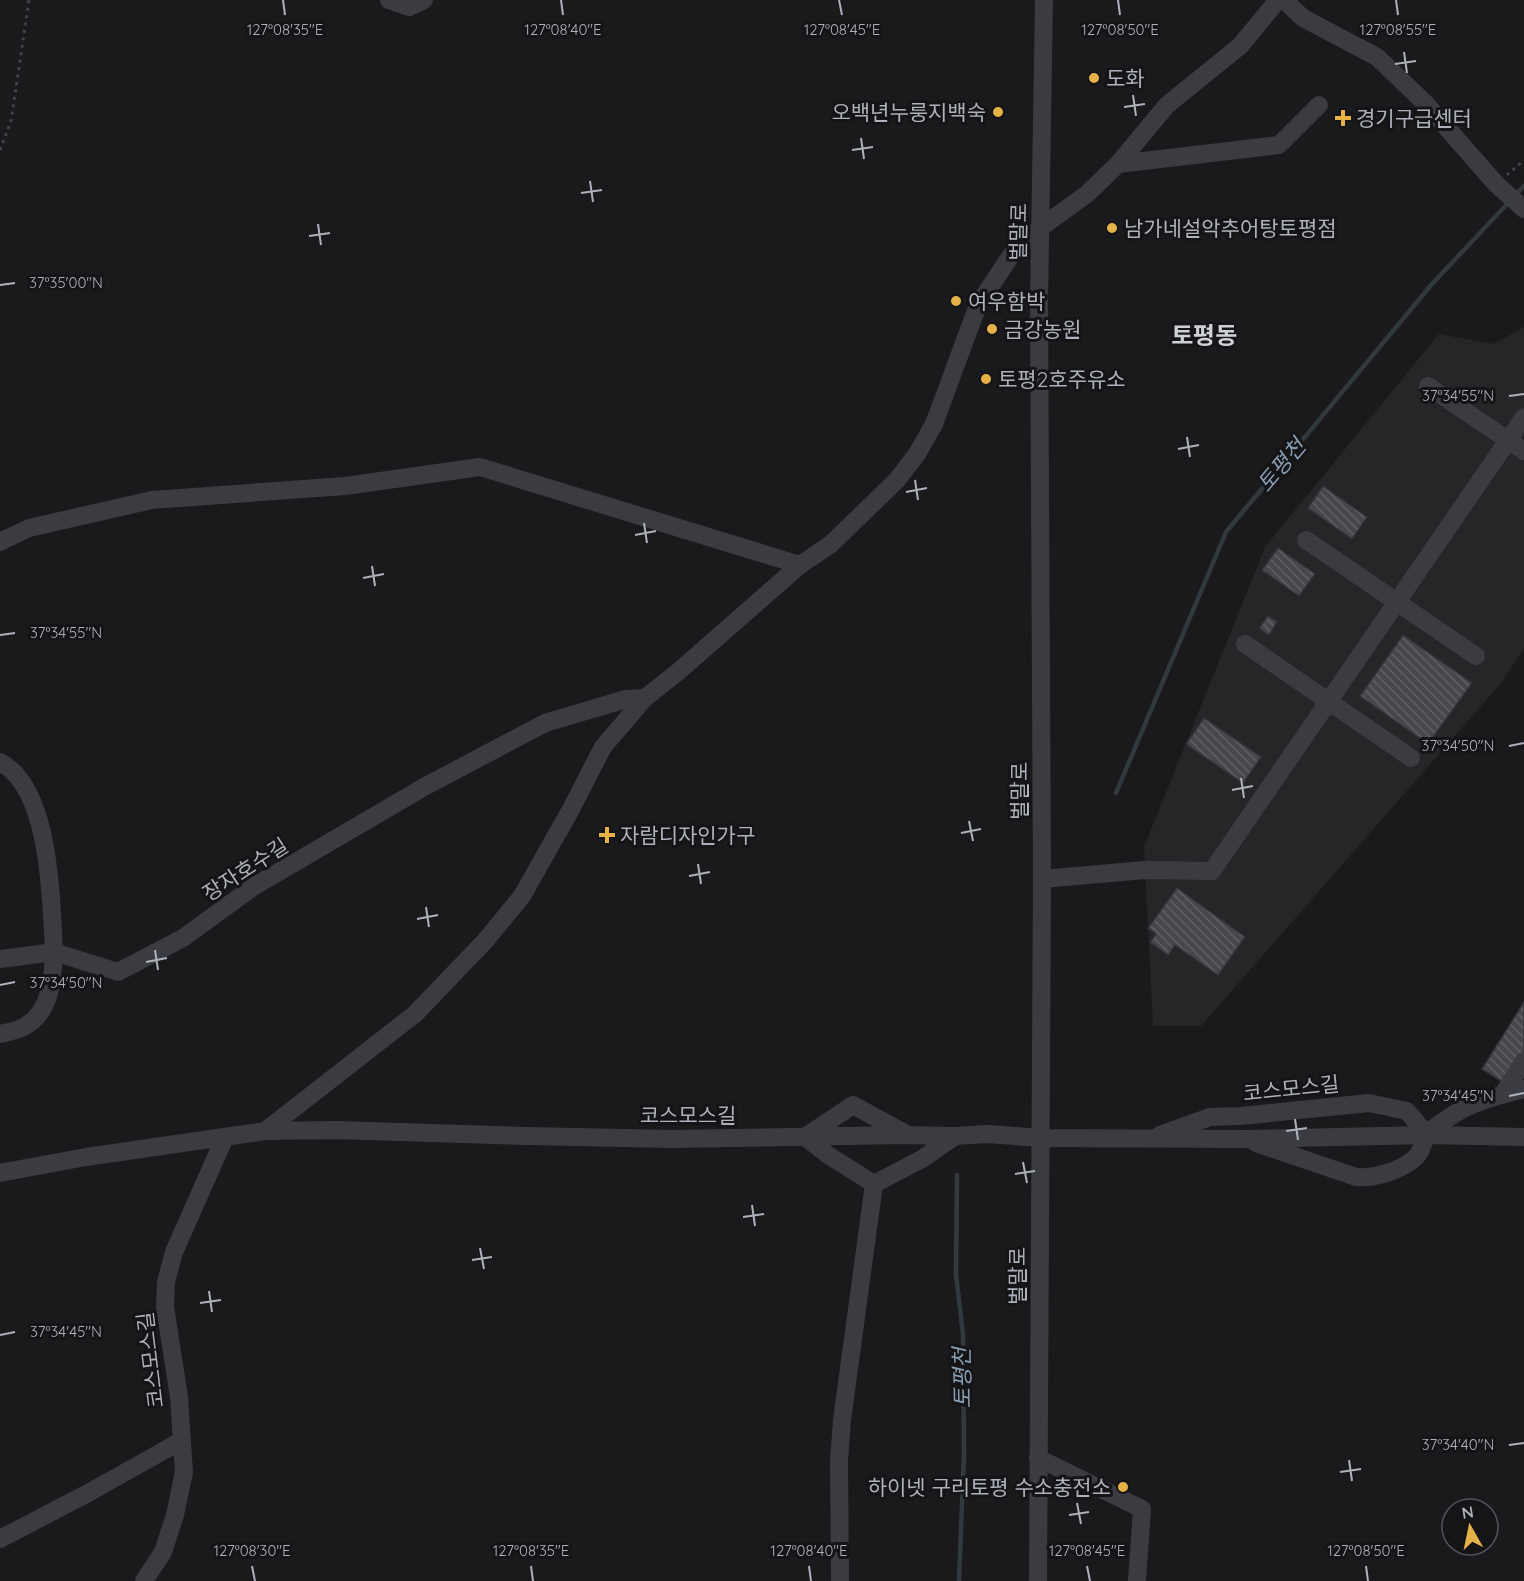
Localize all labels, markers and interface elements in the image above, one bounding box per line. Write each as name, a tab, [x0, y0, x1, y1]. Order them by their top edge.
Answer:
text: 127°08'35"E	[247, 20, 323, 39]
text: 127°08'40"E	[524, 20, 602, 39]
text: 127°08'45"E	[804, 20, 880, 39]
text: 127°08'50"E	[1081, 20, 1159, 39]
text: 127°08'55"E	[1360, 20, 1436, 39]
place label: 도화	[1106, 65, 1145, 91]
marker: 도화	[1087, 71, 1101, 85]
place label: 오백년누룽지백숙	[831, 99, 986, 125]
marker: 오백년누룽지백숙	[991, 105, 1005, 119]
place label: 경기구급센터	[1356, 105, 1472, 131]
marker: 경기구급센터	[1334, 109, 1352, 127]
street label: 벌말로	[1004, 203, 1032, 261]
place label: 남가네설악추어탕토평점	[1124, 215, 1337, 241]
marker: 남가네설악추어탕토평점	[1105, 221, 1119, 235]
text: 37°35'00"N	[29, 273, 103, 292]
place label: 여우함박	[968, 288, 1045, 314]
marker: 여우함박	[949, 294, 963, 308]
place label: 금강농원	[1004, 316, 1081, 342]
district label: 토평동	[1171, 320, 1237, 350]
marker: 금강농원	[985, 322, 999, 336]
place label: 토평2호주유소	[998, 366, 1126, 392]
marker: 토평2호주유소	[979, 372, 993, 386]
text: 37°34'55"N	[1422, 386, 1494, 405]
water label: 토평천	[1251, 431, 1313, 497]
text: 37°34'55"N	[30, 623, 102, 642]
text: 37°34'50"N	[1422, 736, 1494, 755]
street label: 벌말로	[1006, 762, 1032, 820]
place label: 자람디자인가구	[620, 822, 755, 848]
marker: 자람디자인가구	[598, 826, 616, 844]
street label: 장자호수길	[197, 832, 293, 906]
text: 37°34'50"N	[30, 973, 102, 992]
street label: 코스모스길	[1242, 1070, 1340, 1106]
text: 37°34'45"N	[1422, 1086, 1494, 1105]
street label: 코스모스길	[640, 1102, 736, 1128]
street label: 벌말로	[1004, 1247, 1030, 1305]
street label: 코스모스길	[131, 1310, 169, 1410]
text: 37°34'45"N	[30, 1322, 102, 1341]
water label: 토평천	[947, 1345, 977, 1409]
text: 37°34'40"N	[1422, 1435, 1494, 1454]
place label: 하이넷 구리토평 수소충전소	[868, 1474, 1111, 1500]
marker: 하이넷 구리토평 수소충전소	[1116, 1480, 1130, 1494]
north arrow	[1440, 1497, 1500, 1557]
text: N	[1460, 1501, 1475, 1523]
text: 127°08'30"E	[213, 1541, 291, 1560]
text: 127°08'35"E	[493, 1541, 569, 1560]
text: 127°08'40"E	[770, 1541, 848, 1560]
text: 127°08'45"E	[1049, 1541, 1125, 1560]
text: 127°08'50"E	[1327, 1541, 1405, 1560]

